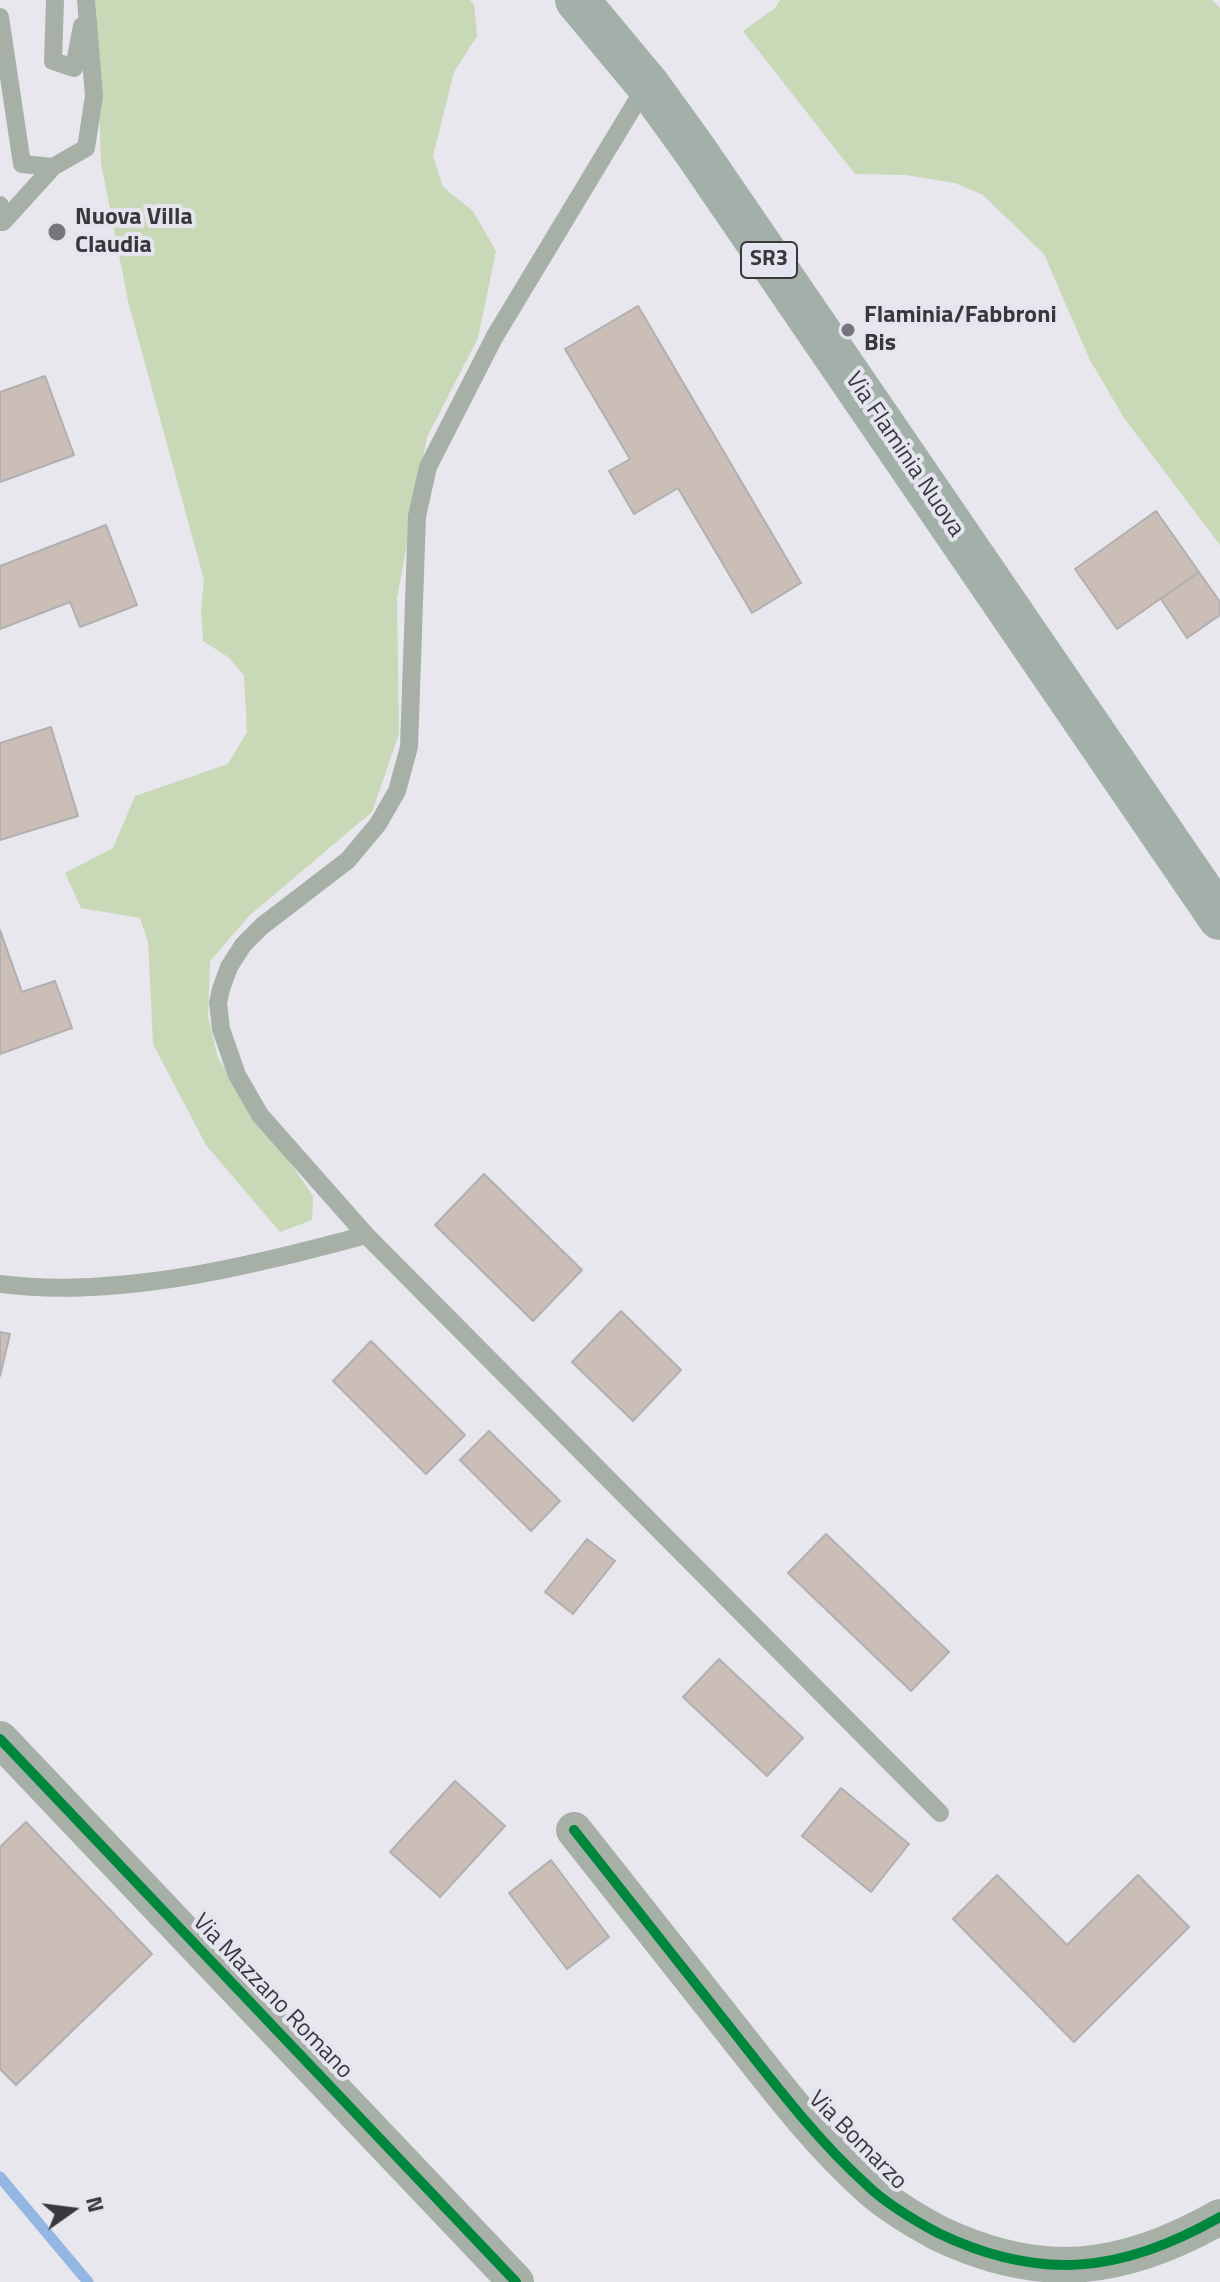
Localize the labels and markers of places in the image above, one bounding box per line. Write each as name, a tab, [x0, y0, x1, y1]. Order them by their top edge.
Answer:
place label: Nuova Villa Claudia	[75, 204, 193, 260]
marker: Nuova Villa Claudia	[46, 221, 68, 243]
place label: Flaminia/Fabbroni Bis	[864, 302, 1057, 358]
marker: Flaminia/Fabbroni Bis	[839, 321, 857, 339]

